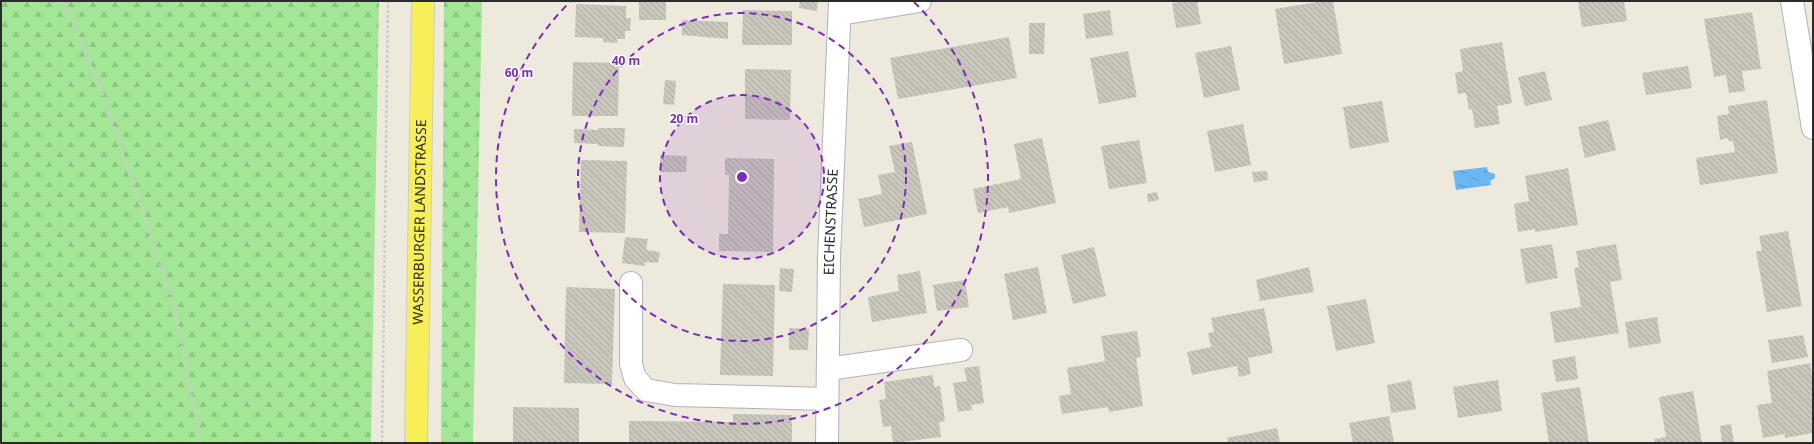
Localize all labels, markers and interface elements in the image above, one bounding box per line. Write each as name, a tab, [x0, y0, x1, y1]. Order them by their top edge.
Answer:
text: 40 m	[612, 52, 640, 69]
text: 60 m	[505, 64, 533, 81]
text: 20 m	[670, 110, 698, 127]
street label: WASSERBURGER LANDSTRASSE	[408, 119, 430, 325]
street label: EICHENSTRASSE	[819, 168, 842, 275]
centre of rings	[735, 170, 749, 184]

